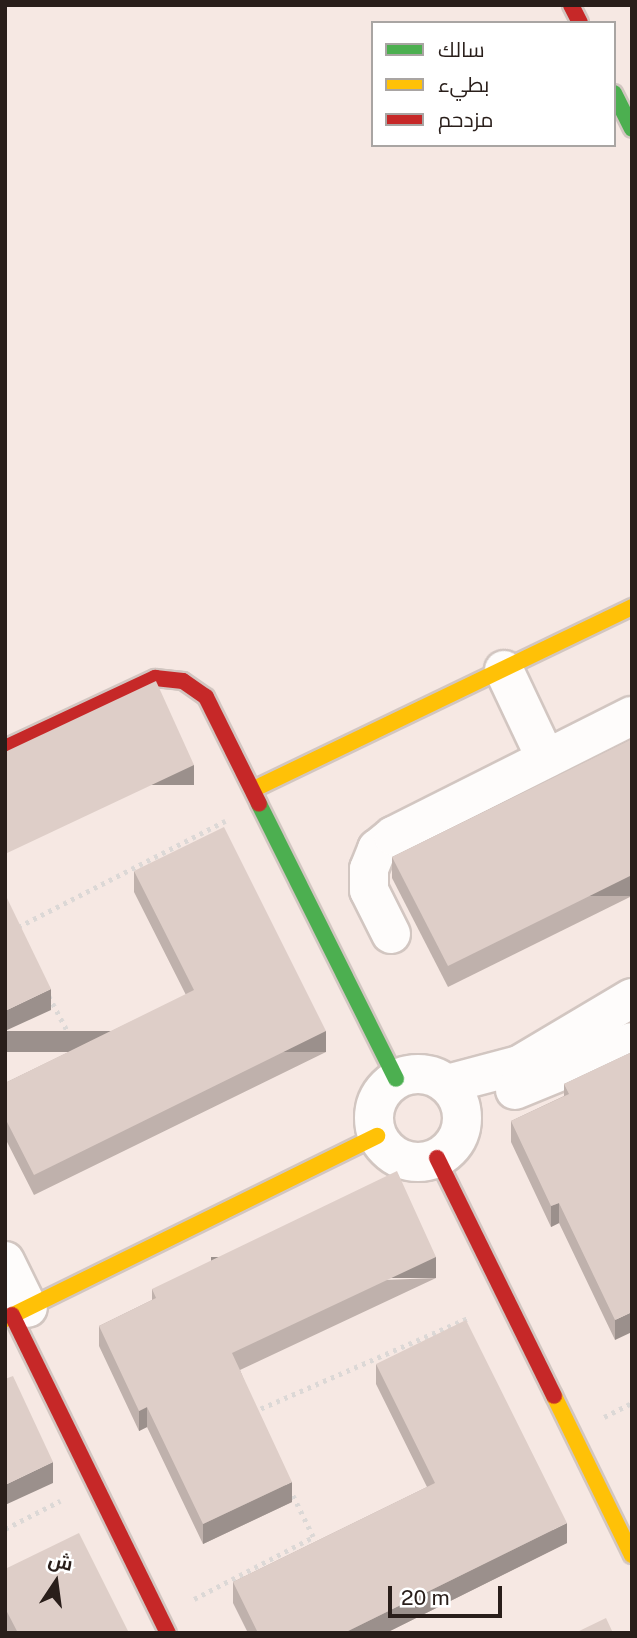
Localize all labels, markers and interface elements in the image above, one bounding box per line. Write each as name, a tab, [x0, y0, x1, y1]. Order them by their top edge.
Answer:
legend	[371, 21, 616, 147]
text: سالك	[438, 37, 485, 62]
text: بطيء	[438, 72, 489, 97]
text: مزدحم	[438, 107, 493, 132]
north arrow	[21, 1547, 91, 1617]
text: ش	[46, 1548, 75, 1575]
scale bar	[392, 1572, 506, 1616]
text: 20 m	[401, 1585, 450, 1610]

